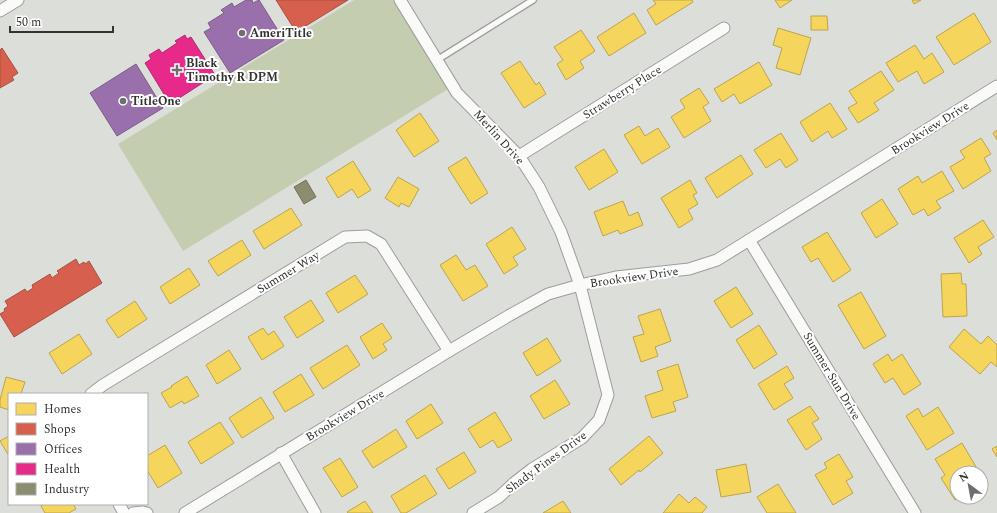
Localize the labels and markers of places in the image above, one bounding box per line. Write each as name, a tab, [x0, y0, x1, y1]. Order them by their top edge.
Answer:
place label: AmeriTitle	[250, 24, 312, 43]
marker: AmeriTitle	[237, 28, 247, 38]
place label: Black Timothy R DPM	[186, 54, 278, 87]
marker: Black Timothy R DPM	[171, 64, 183, 76]
place label: TitleOne	[131, 92, 181, 111]
marker: TitleOne	[118, 96, 128, 106]

